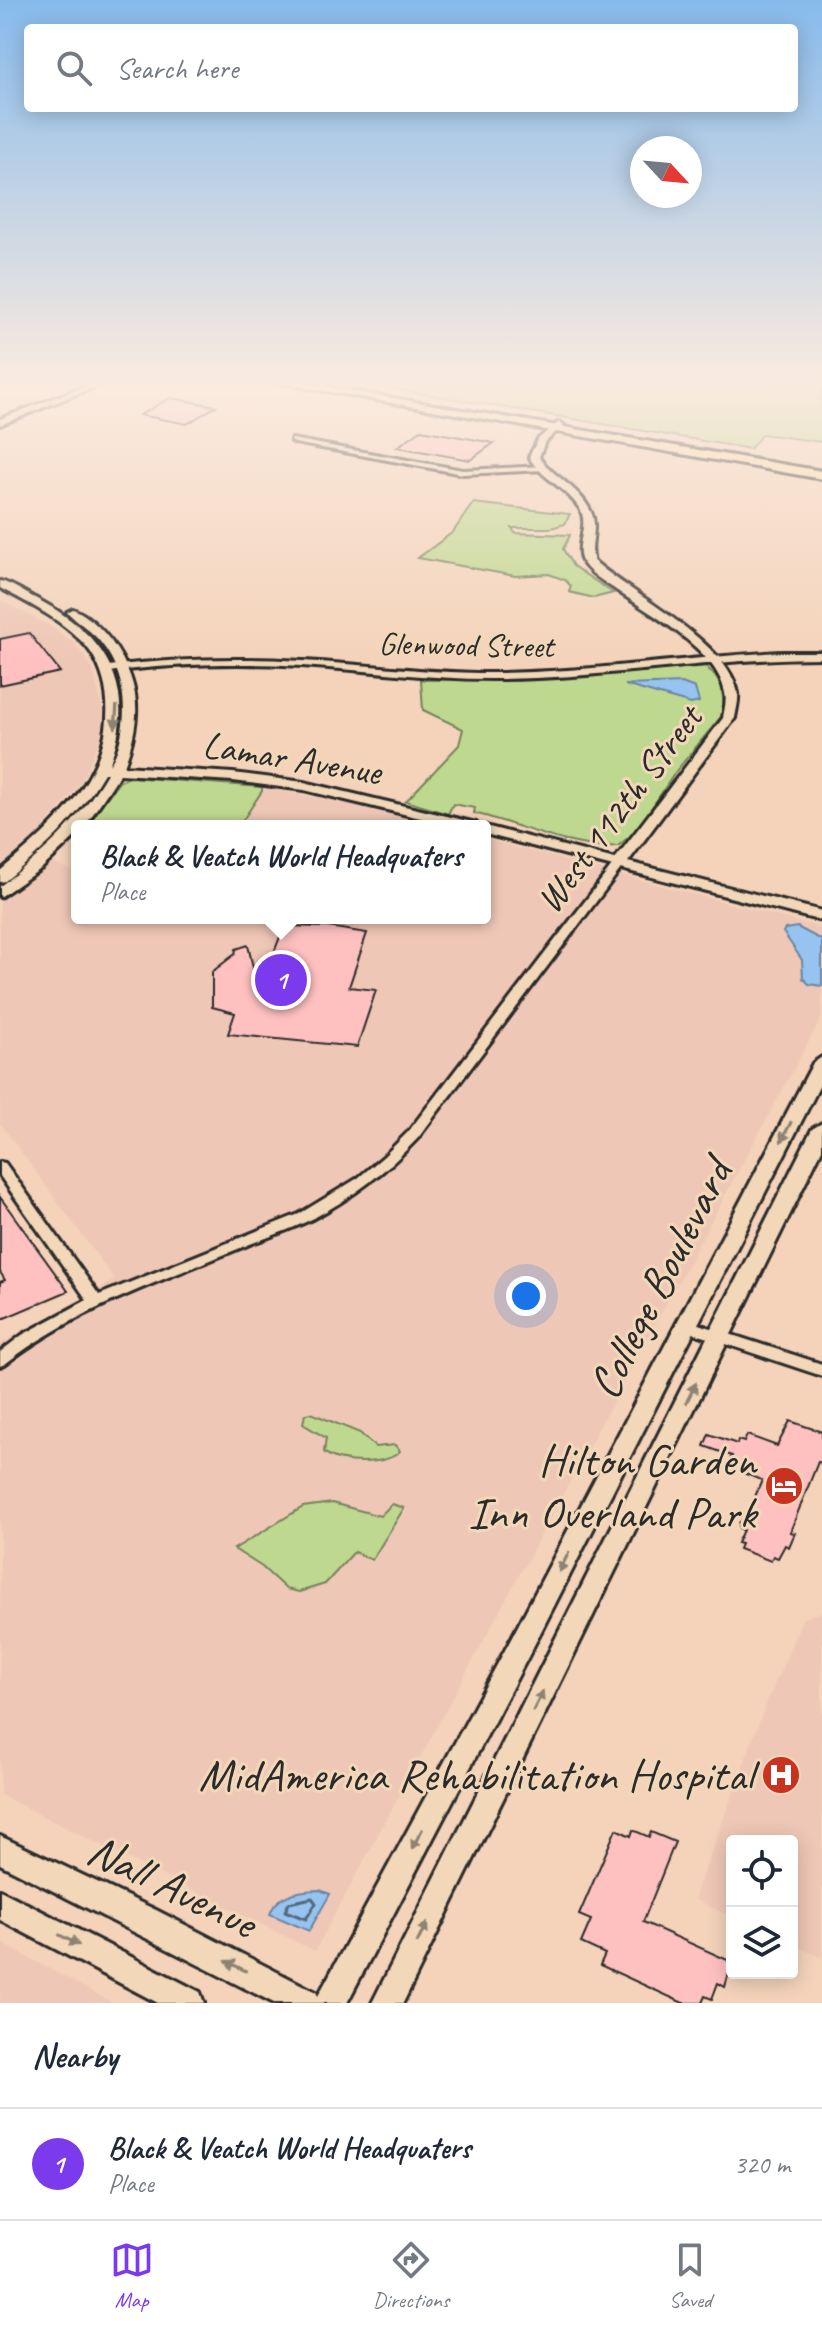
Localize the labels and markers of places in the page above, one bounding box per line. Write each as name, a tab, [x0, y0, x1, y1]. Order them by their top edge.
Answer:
pin: 1	[255, 950, 307, 1010]
place label: Hilton Garden Inn Overland Park	[468, 1431, 759, 1542]
hotel icon: Hilton Garden Inn Overland Park	[763, 1465, 805, 1507]
place label: MidAmerica Rehabilitation Hospital	[199, 1746, 760, 1804]
hospital icon: MidAmerica Rehabilitation Hospital	[760, 1754, 802, 1796]

